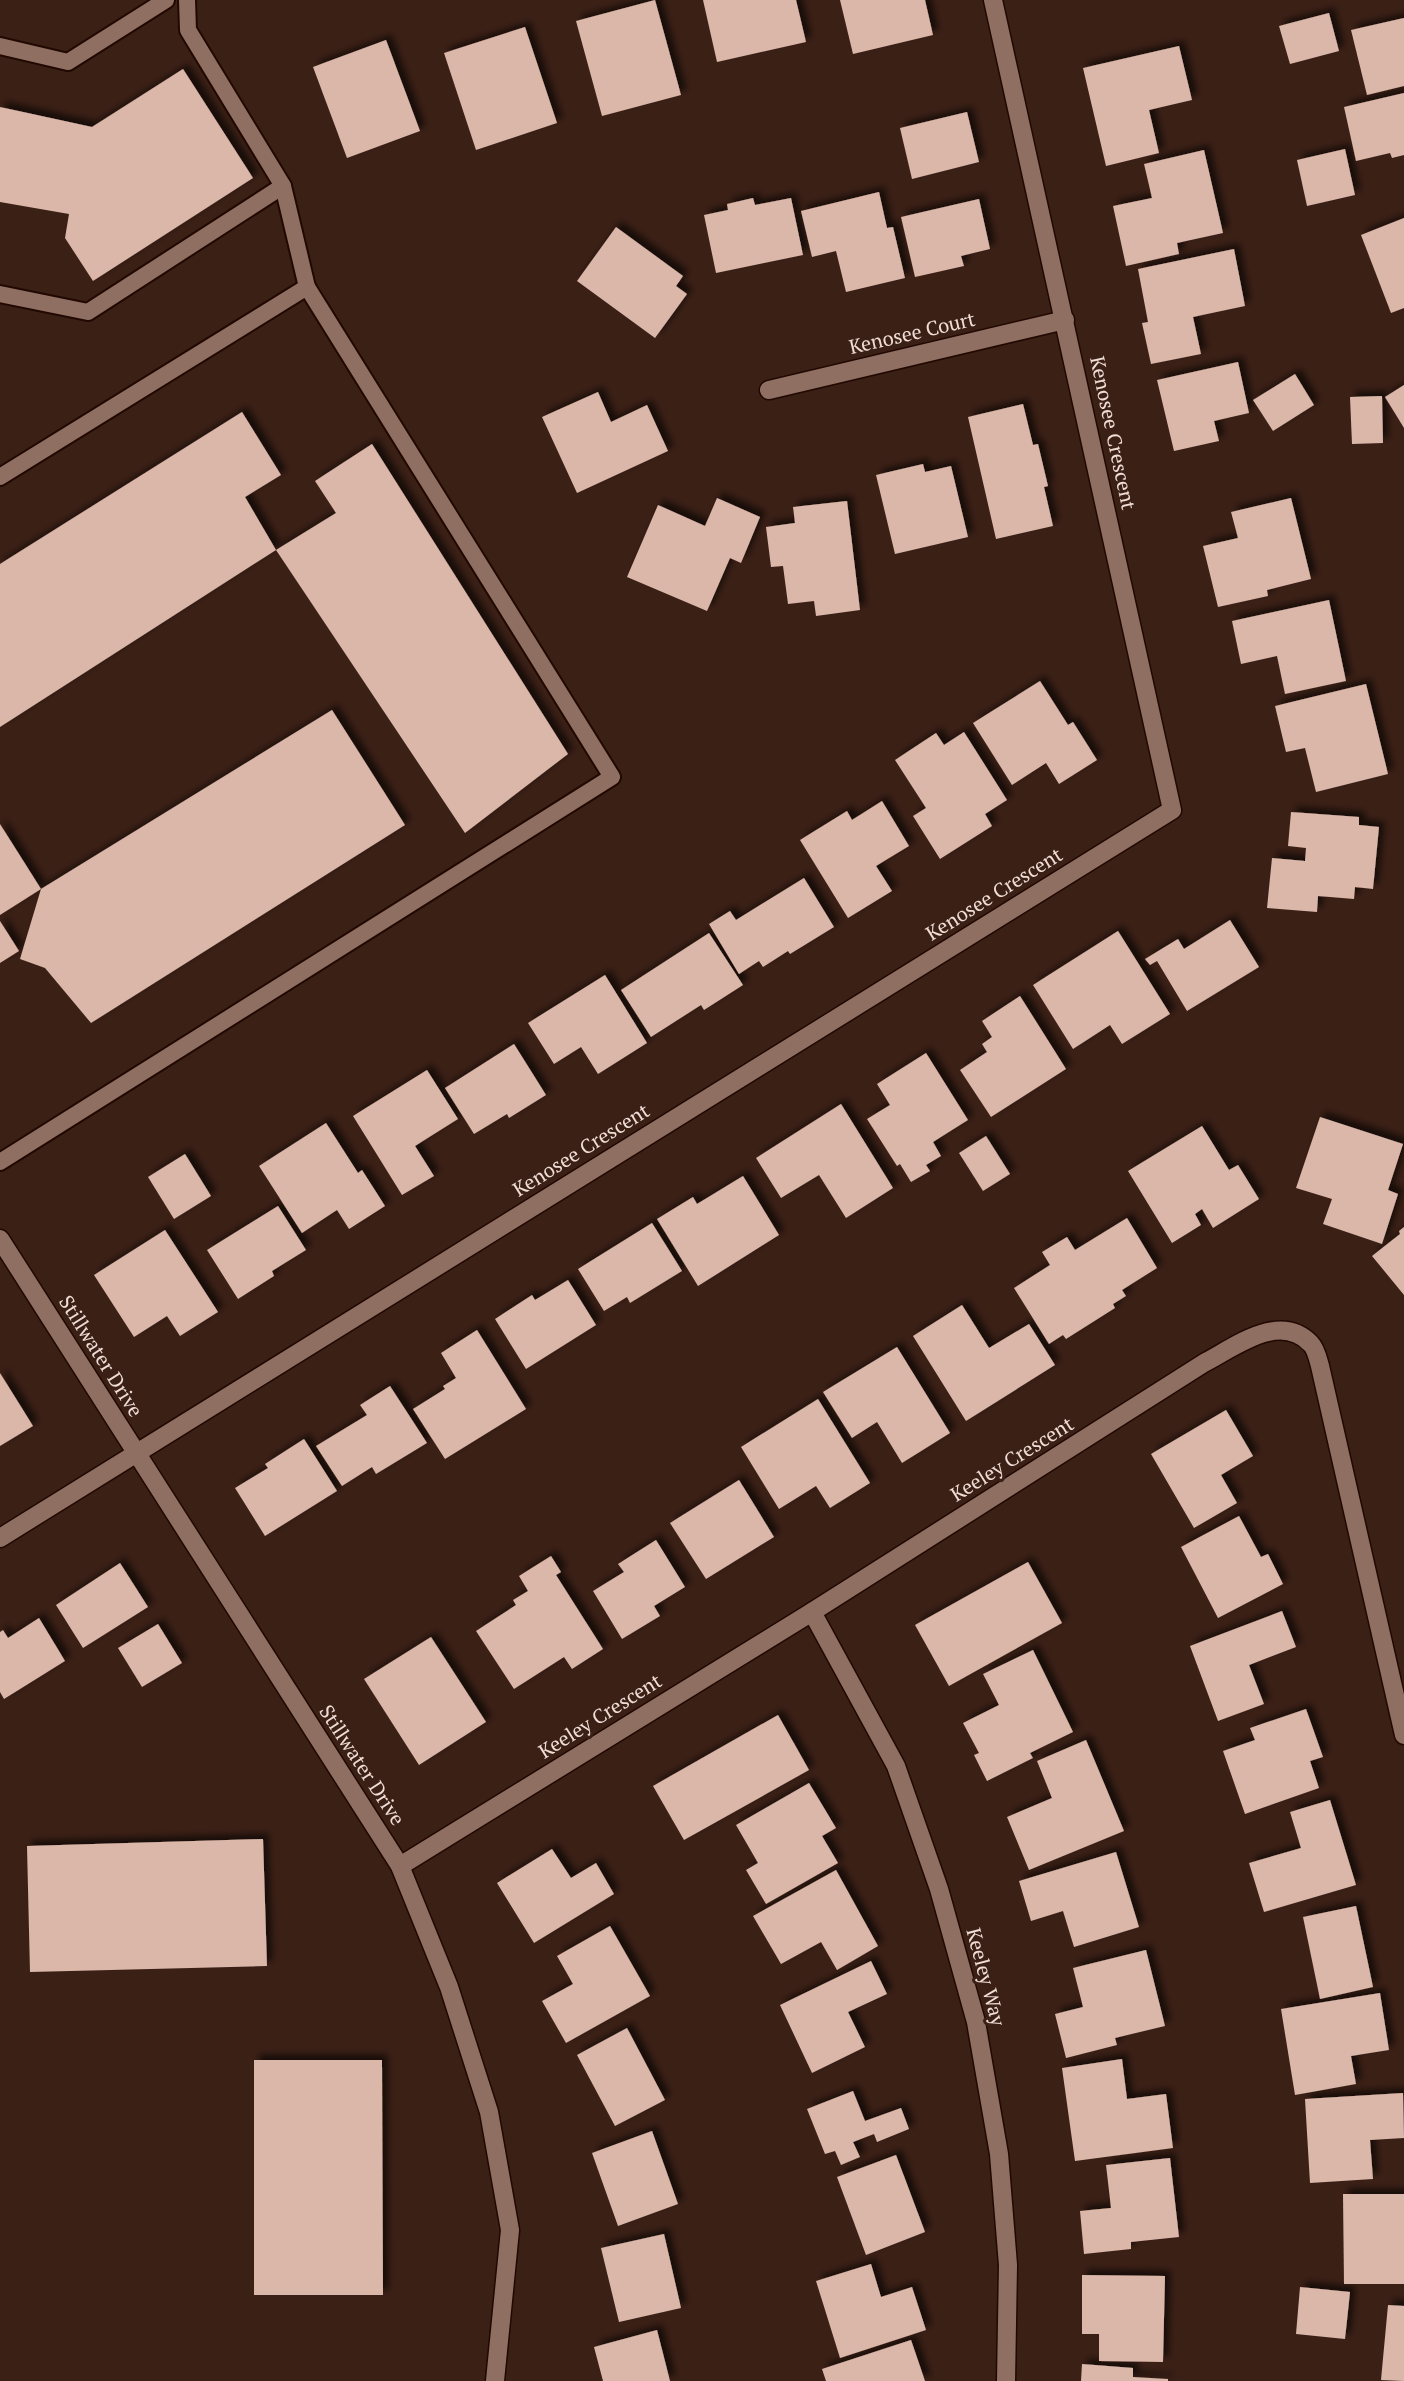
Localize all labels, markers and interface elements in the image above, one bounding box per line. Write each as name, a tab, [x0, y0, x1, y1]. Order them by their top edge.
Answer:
street label: Kenosee Court	[846, 305, 978, 360]
street label: Kenosee Crescent	[1084, 354, 1143, 513]
street label: Kenosee Crescent	[920, 840, 1068, 946]
street label: Kenosee Crescent	[507, 1096, 655, 1202]
street label: Stillwater Drive	[53, 1290, 150, 1422]
street label: Keeley Crescent	[945, 1410, 1079, 1507]
street label: Keeley Crescent	[533, 1667, 667, 1764]
street label: Stillwater Drive	[313, 1699, 411, 1830]
street label: Keeley Way	[960, 1925, 1013, 2030]

